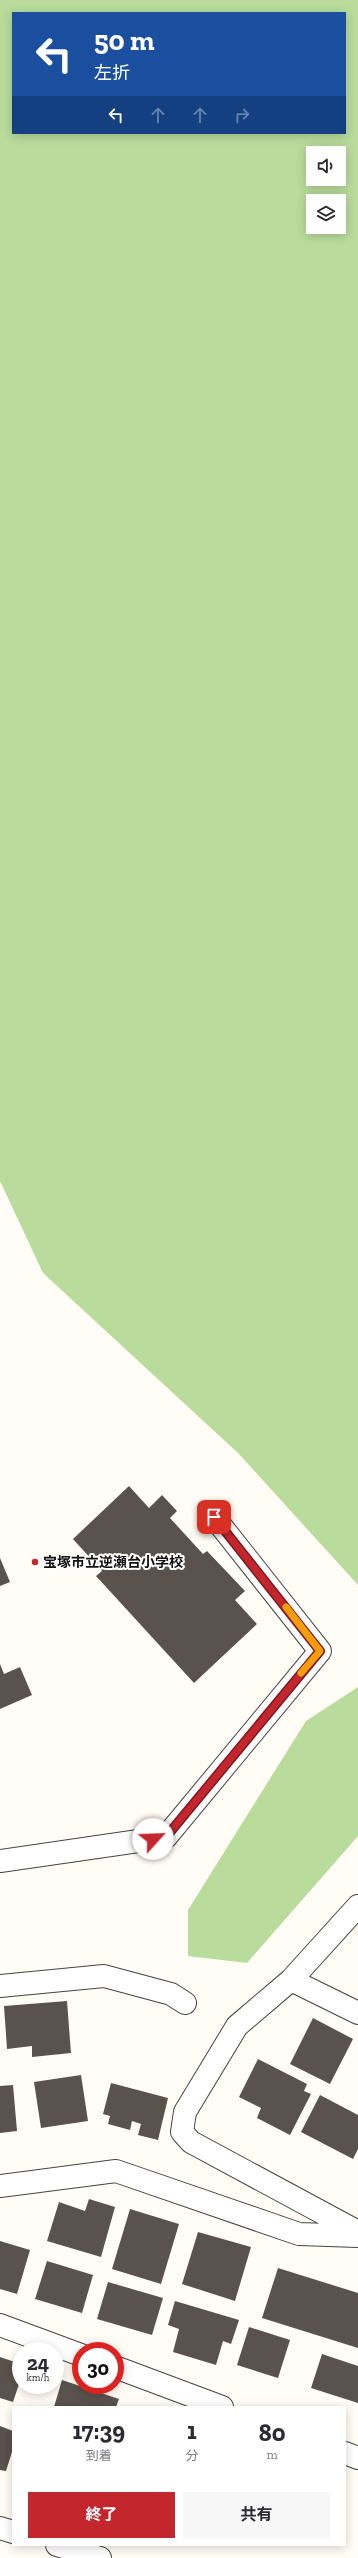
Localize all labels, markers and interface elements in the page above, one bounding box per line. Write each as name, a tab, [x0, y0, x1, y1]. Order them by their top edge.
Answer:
text: 50 m	[94, 24, 155, 57]
icon: left	[28, 28, 80, 80]
text: 左折	[94, 62, 130, 84]
icon: left	[105, 104, 127, 126]
icon: ahead	[147, 104, 169, 126]
icon: ahead	[189, 104, 211, 126]
icon: right	[231, 104, 253, 126]
map controls	[306, 146, 346, 234]
button: sound	[306, 146, 346, 186]
button: layers	[306, 194, 346, 234]
pin	[197, 1500, 231, 1534]
icon: arrive	[203, 1506, 225, 1528]
place label: 宝塚市立逆瀬台小学校	[43, 1554, 183, 1571]
marker: 宝塚市立逆瀬台小学校	[30, 1557, 40, 1567]
position arrow	[132, 1818, 174, 1860]
speed limit sign: 30	[72, 2342, 124, 2394]
text: 24	[27, 2351, 49, 2375]
text: km/h	[27, 2372, 49, 2384]
text: 17:39	[72, 2416, 125, 2445]
text: 1	[187, 2416, 197, 2445]
text: 80	[259, 2418, 286, 2447]
text: m	[267, 2447, 278, 2462]
text: 到着	[86, 2448, 112, 2463]
text: 分	[185, 2448, 198, 2463]
button: 終了	[28, 2492, 175, 2538]
button: 共有	[183, 2492, 330, 2538]

